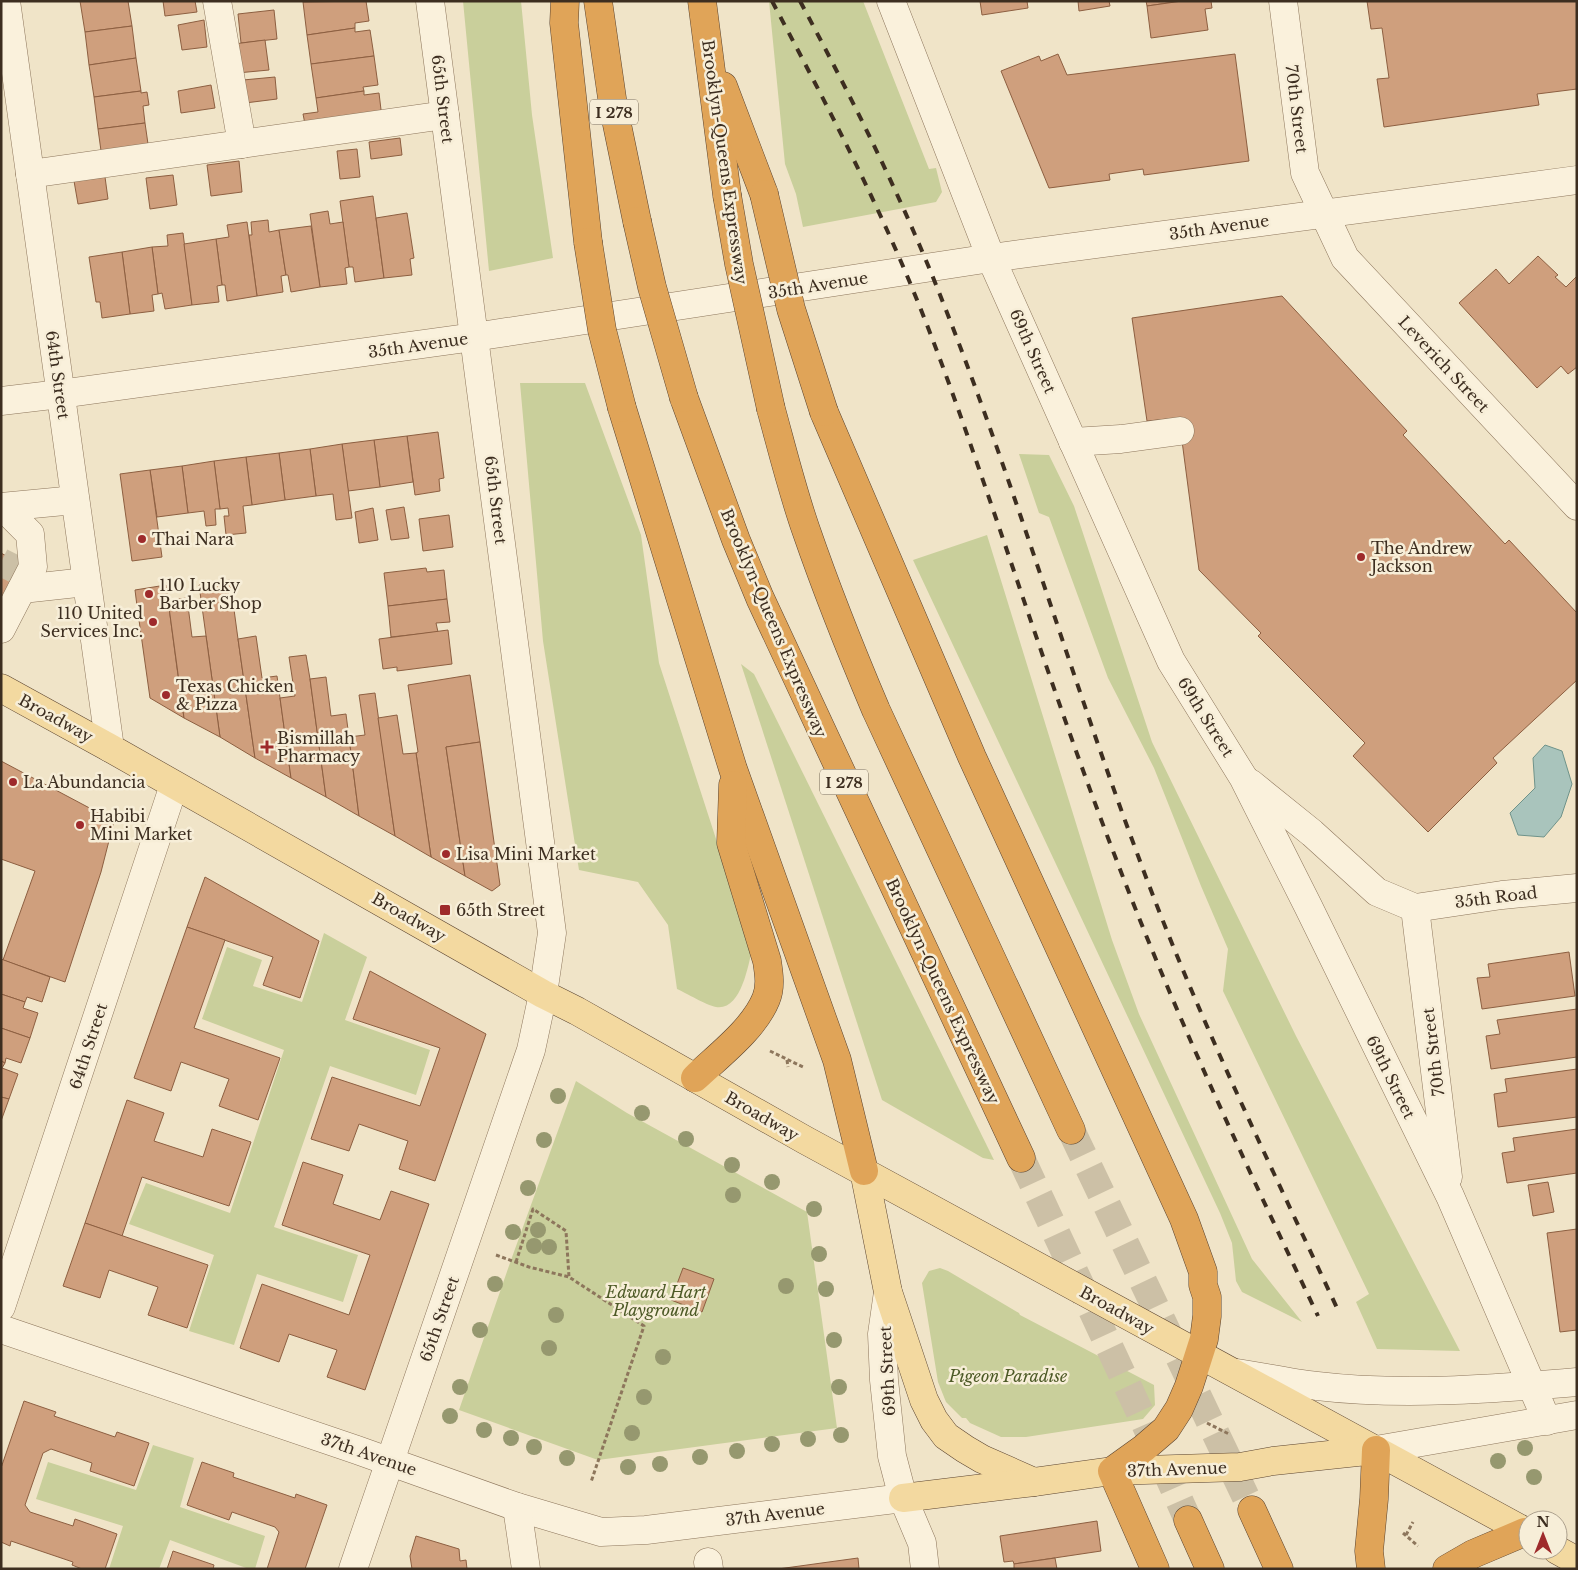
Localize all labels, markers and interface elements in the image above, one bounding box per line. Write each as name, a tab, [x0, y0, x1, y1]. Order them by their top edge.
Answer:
street label: Brooklyn-Queens Expressway	[698, 38, 752, 286]
street label: 65th Street	[428, 54, 458, 144]
street label: 70th Street	[1282, 63, 1312, 155]
road number: I 278	[590, 100, 638, 124]
street label: 35th Avenue	[1168, 210, 1270, 244]
street label: 35th Avenue	[767, 267, 869, 303]
street label: 69th Street	[1005, 306, 1061, 396]
street label: Leverich Street	[1394, 312, 1494, 416]
street label: 35th Avenue	[367, 328, 469, 362]
street label: 64th Street	[42, 329, 74, 421]
street label: 65th Street	[481, 455, 511, 545]
street label: Brooklyn-Queens Expressway	[717, 505, 832, 741]
place label: Thai Nara	[152, 529, 234, 549]
marker: Thai Nara	[136, 533, 148, 545]
place label: The Andrew Jackson	[1369, 538, 1473, 576]
marker: The Andrew Jackson	[1355, 551, 1367, 563]
place label: 110 Lucky Barber Shop	[159, 575, 262, 613]
marker: 110 Lucky Barber Shop	[143, 588, 155, 600]
place label: 110 United Services Inc.	[41, 603, 143, 641]
marker: 110 United Services Inc.	[147, 616, 159, 628]
street label: 69th Street	[1174, 673, 1238, 761]
place label: Texas Chicken & Pizza	[176, 676, 294, 714]
street label: Broadway	[15, 689, 97, 747]
marker: Texas Chicken & Pizza	[160, 689, 172, 701]
place label: Bismillah Pharmacy	[277, 728, 361, 766]
marker: Bismillah Pharmacy	[261, 741, 273, 753]
road number: I 278	[820, 770, 868, 794]
place label: La Abundancia	[23, 772, 146, 792]
marker: La Abundancia	[7, 776, 19, 788]
place label: Habibi Mini Market	[90, 806, 192, 844]
marker: Habibi Mini Market	[74, 819, 86, 831]
place label: Lisa Mini Market	[456, 844, 596, 864]
marker: Lisa Mini Market	[440, 848, 452, 860]
street label: Brooklyn-Queens Expressway	[882, 875, 1005, 1108]
street label: 35th Road	[1454, 882, 1539, 912]
street label: Broadway	[368, 888, 450, 947]
place label: 65th Street	[456, 900, 545, 920]
marker: 65th Street	[438, 903, 452, 917]
street label: 64th Street	[65, 1000, 111, 1092]
street label: 70th Street	[1418, 1006, 1448, 1098]
street label: 69th Street	[1362, 1032, 1420, 1122]
street label: Broadway	[721, 1087, 803, 1146]
street label: 65th Street	[415, 1274, 463, 1364]
street label: Broadway	[1076, 1281, 1158, 1339]
park label: Edward Hart Playground	[605, 1282, 707, 1320]
street label: 69th Street	[875, 1325, 899, 1417]
park label: Pigeon Paradise	[948, 1366, 1068, 1386]
street label: 37th Avenue	[319, 1428, 419, 1480]
street label: 37th Avenue	[1127, 1457, 1227, 1481]
street label: 37th Avenue	[724, 1498, 826, 1530]
north arrow	[1518, 1510, 1568, 1560]
text: N	[1536, 1513, 1550, 1531]

